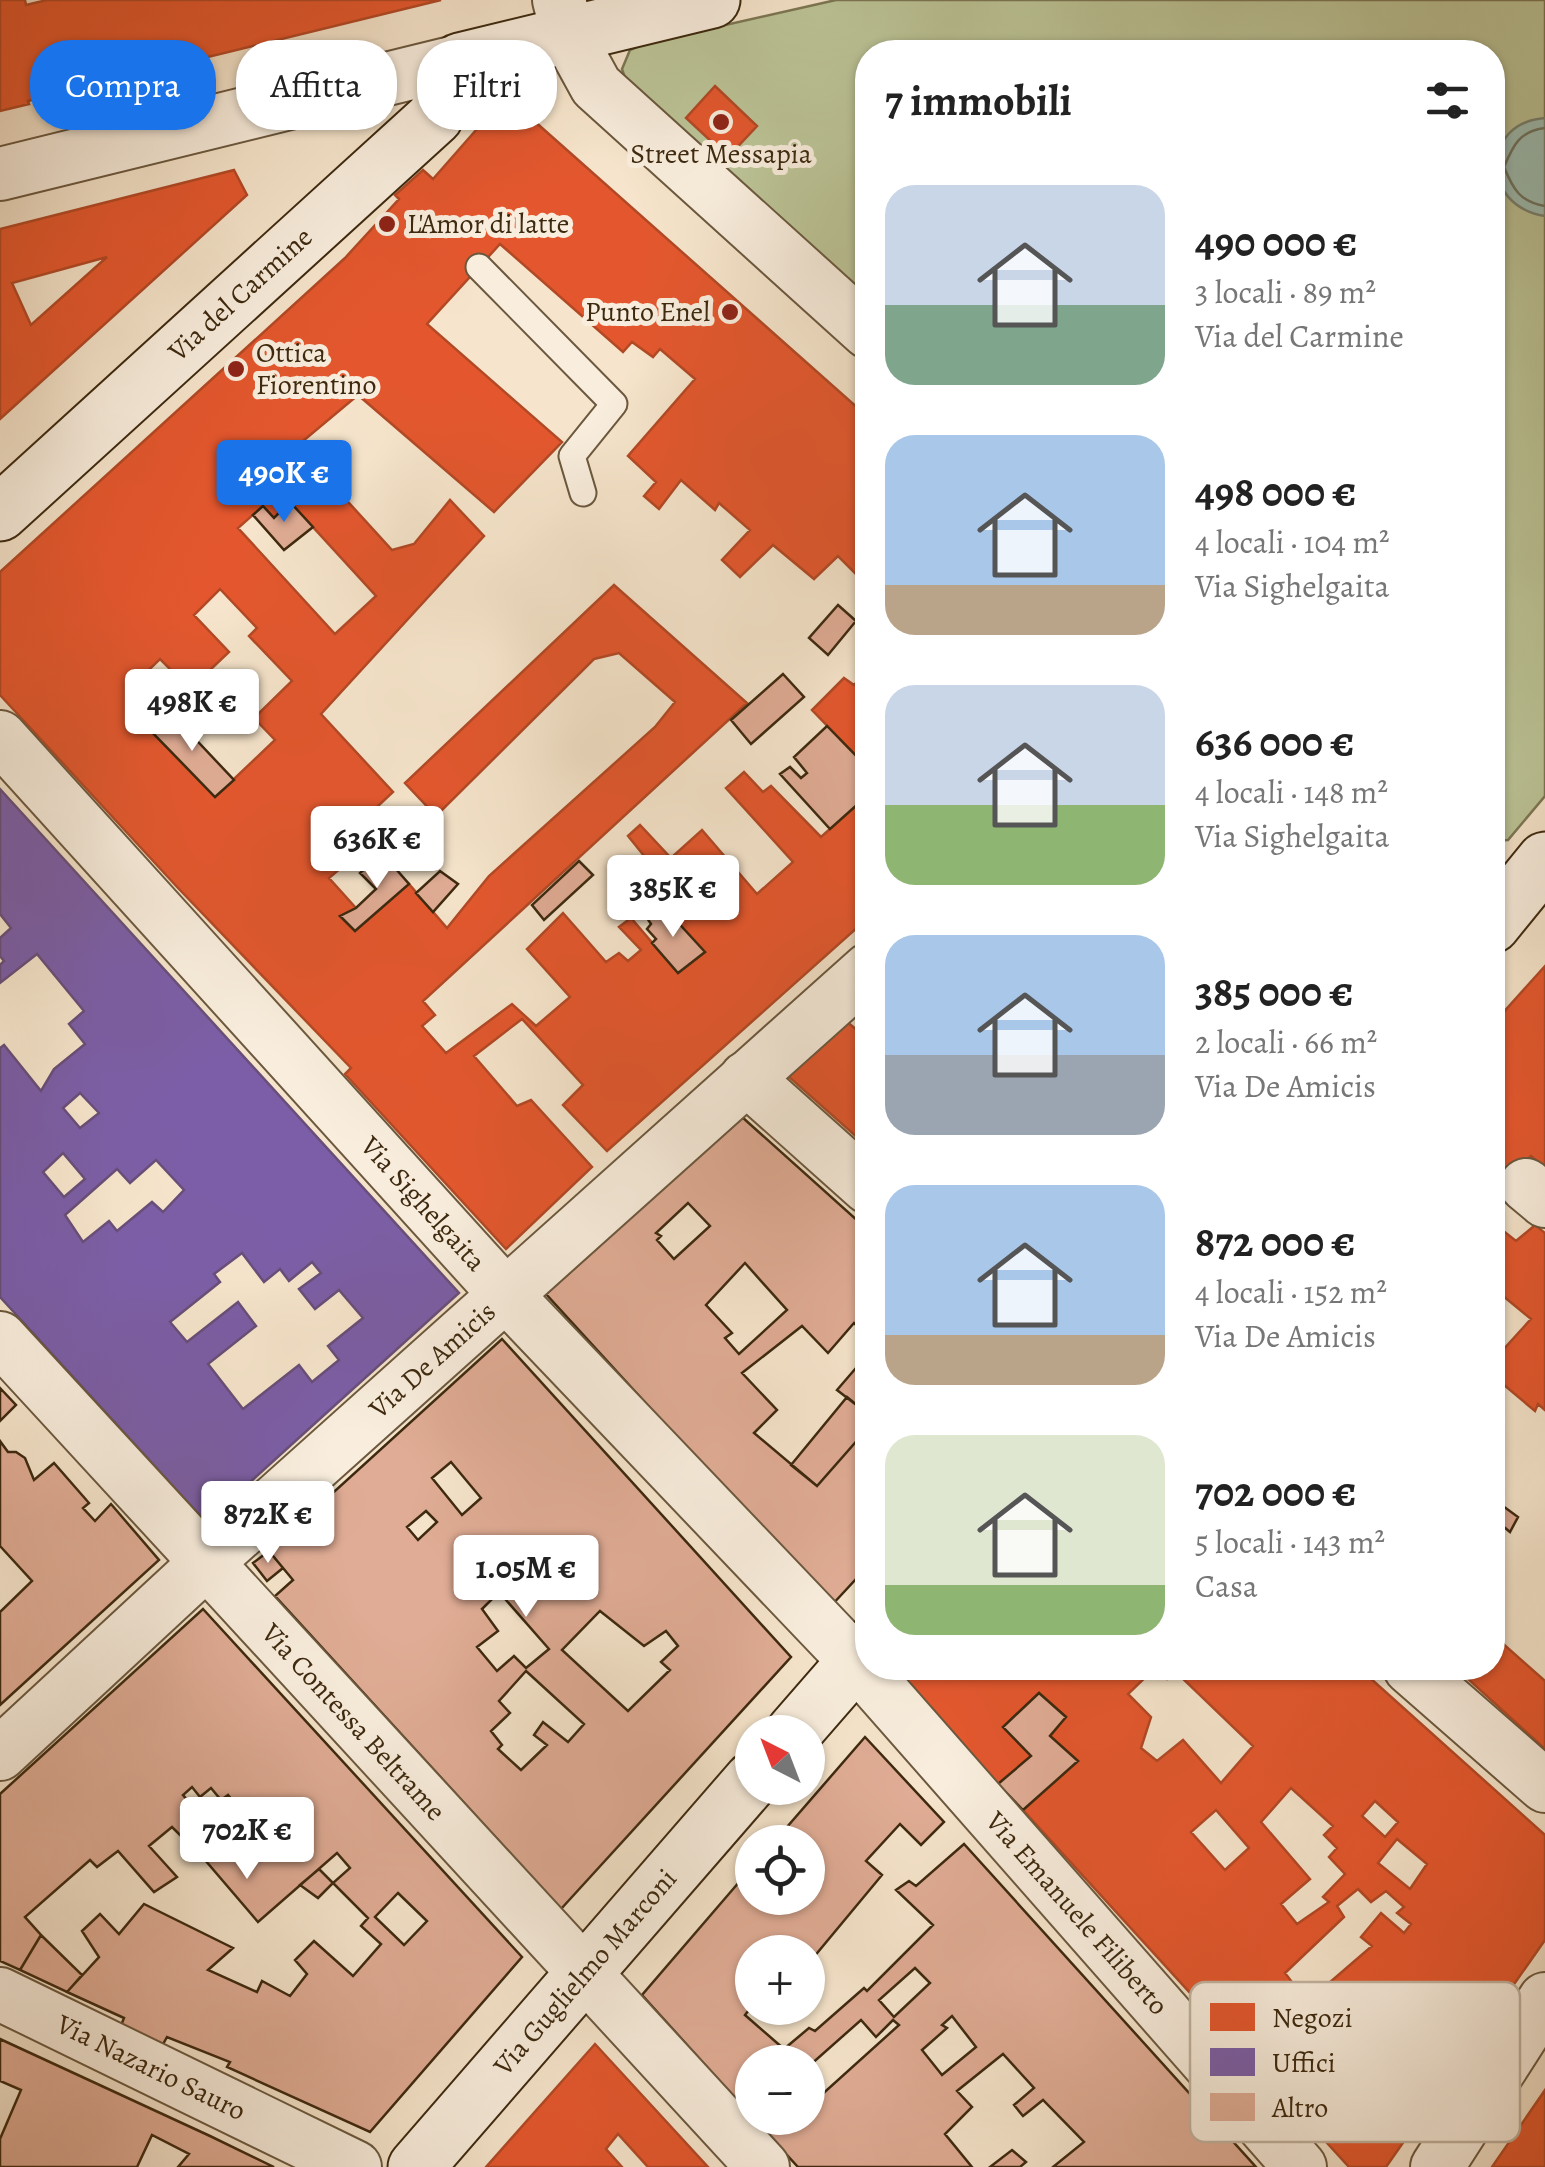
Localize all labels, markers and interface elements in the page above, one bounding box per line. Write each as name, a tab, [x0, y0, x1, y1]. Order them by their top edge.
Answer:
chip: Compra	[30, 40, 216, 130]
chip: Affitta	[236, 40, 397, 130]
chip: Filtri	[417, 40, 557, 130]
text: 7 immobili	[885, 72, 1072, 129]
icon: filters	[1420, 73, 1475, 128]
marker: Street Messapia	[710, 111, 732, 133]
place label: Street Messapia	[630, 135, 812, 173]
place label: L'Amor di latte	[407, 205, 569, 243]
marker: L'Amor di latte	[376, 213, 398, 235]
text: 490 000 €	[1195, 213, 1357, 270]
street label: Via del Carmine	[159, 219, 321, 371]
icon: home	[965, 225, 1085, 345]
text: 3 locali · 89 m²	[1195, 270, 1376, 314]
place label: Punto Enel	[585, 293, 710, 331]
marker: Punto Enel	[719, 301, 741, 323]
text: Via del Carmine	[1195, 314, 1404, 358]
place label: Ottica Fiorentino	[256, 334, 376, 404]
marker: Ottica Fiorentino	[225, 358, 247, 380]
pin: 490K €	[203, 440, 365, 525]
text: 490K €	[239, 450, 329, 494]
text: 498 000 €	[1195, 463, 1356, 520]
icon: home	[965, 475, 1085, 595]
text: 4 locali · 104 m²	[1195, 520, 1390, 564]
text: Via Sighelgaita	[1195, 564, 1389, 608]
pin: 498K €	[111, 669, 273, 754]
text: 498K €	[147, 679, 237, 723]
text: 636 000 €	[1195, 713, 1354, 770]
icon: home	[965, 725, 1085, 845]
text: 4 locali · 148 m²	[1195, 770, 1388, 814]
pin: 636K €	[296, 806, 458, 891]
text: Via Sighelgaita	[1195, 814, 1389, 858]
text: 636K €	[333, 816, 421, 860]
pin: 385K €	[592, 855, 754, 940]
text: 385K €	[629, 865, 717, 909]
text: 385 000 €	[1195, 963, 1353, 1020]
icon: home	[965, 975, 1085, 1095]
text: 2 locali · 66 m²	[1195, 1020, 1377, 1064]
text: Via De Amicis	[1195, 1064, 1376, 1108]
street label: Via Sighelgaita	[351, 1127, 494, 1280]
text: 872 000 €	[1195, 1213, 1355, 1270]
icon: home	[965, 1225, 1085, 1345]
text: 4 locali · 152 m²	[1195, 1270, 1387, 1314]
street label: Via De Amicis	[360, 1293, 504, 1428]
text: Via De Amicis	[1195, 1314, 1376, 1358]
text: 702 000 €	[1195, 1463, 1356, 1520]
icon: home	[965, 1475, 1085, 1595]
pin: 872K €	[187, 1481, 349, 1566]
text: 872K €	[223, 1491, 313, 1535]
text: 5 locali · 143 m²	[1195, 1520, 1385, 1564]
pin: 1.05M €	[434, 1535, 618, 1620]
text: 1.05M €	[476, 1545, 576, 1589]
text: Casa	[1195, 1564, 1258, 1608]
street label: Via Contessa Beltrame	[252, 1614, 454, 1829]
north arrow	[735, 1715, 825, 1805]
map controls	[735, 1715, 825, 2135]
pin: 702K €	[166, 1797, 328, 1882]
street label: Via Emanuele Filiberto	[976, 1803, 1177, 2023]
text: 702K €	[202, 1807, 292, 1851]
button: locate	[735, 1825, 825, 1915]
street label: Via Guglielmo Marconi	[484, 1861, 685, 2084]
button: +	[735, 1935, 825, 2025]
legend	[1190, 1982, 1520, 2142]
text: Negozi	[1272, 1999, 1353, 2037]
street label: Via Nazario Sauro	[49, 2005, 252, 2130]
text: Uffici	[1272, 2044, 1336, 2082]
button: −	[735, 2045, 825, 2135]
text: Altro	[1271, 2089, 1328, 2127]

